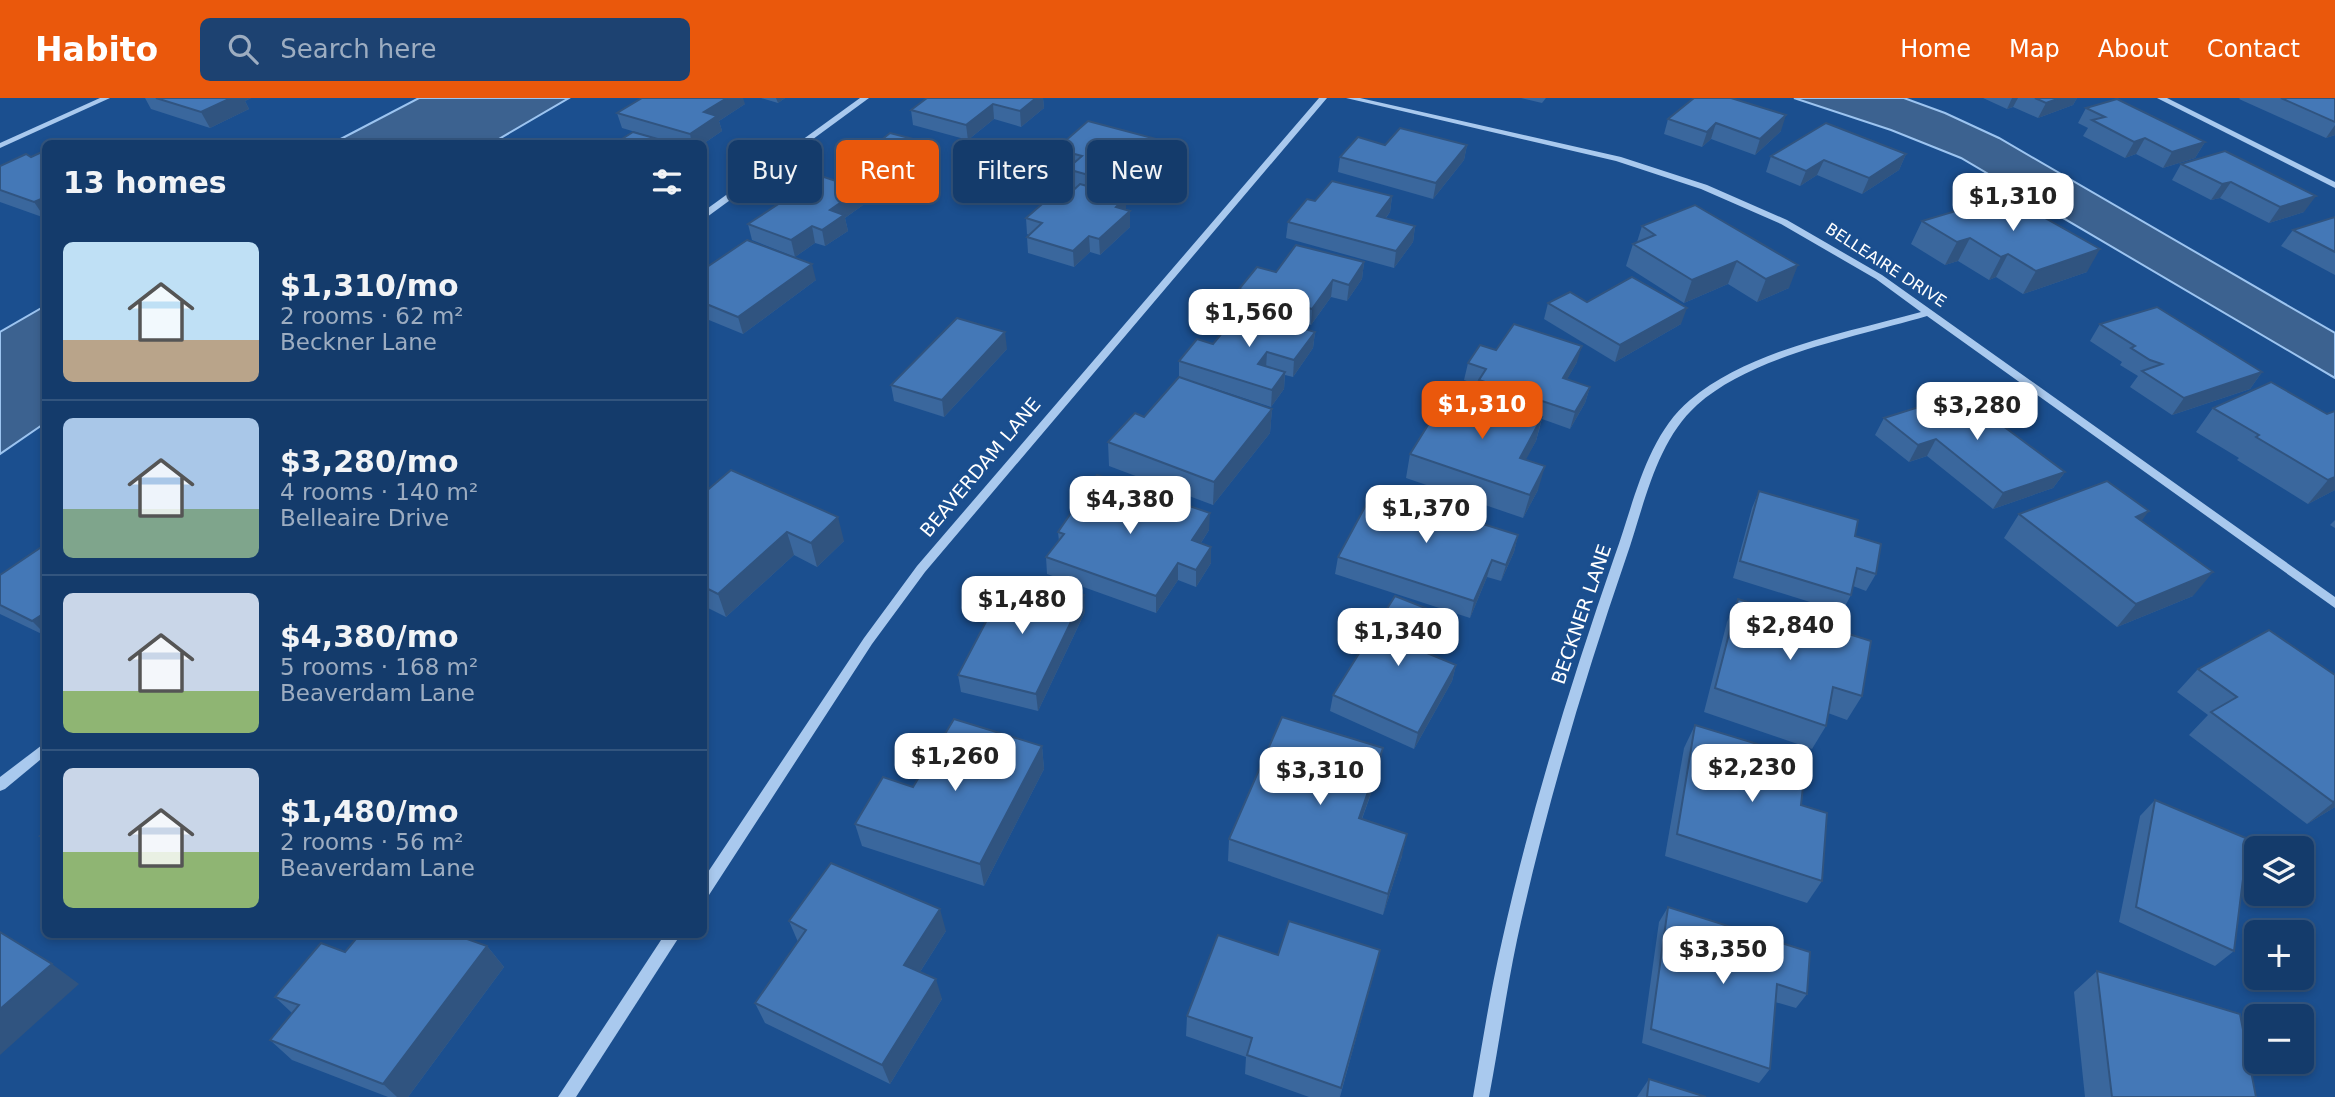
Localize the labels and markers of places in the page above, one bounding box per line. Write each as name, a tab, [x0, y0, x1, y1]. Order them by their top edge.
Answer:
pin: $1,310	[1956, 174, 2070, 233]
pin: $1,560	[1192, 289, 1306, 349]
pin: $1,310	[1425, 382, 1539, 441]
pin: $3,280	[1920, 382, 2034, 442]
pin: $4,380	[1073, 476, 1187, 536]
pin: $1,370	[1369, 486, 1483, 545]
pin: $1,480	[965, 576, 1079, 636]
pin: $2,840	[1733, 602, 1847, 662]
pin: $1,340	[1341, 608, 1455, 668]
pin: $1,260	[898, 734, 1012, 793]
pin: $2,230	[1695, 744, 1809, 804]
pin: $3,310	[1263, 748, 1377, 807]
pin: $3,350	[1666, 926, 1780, 986]

